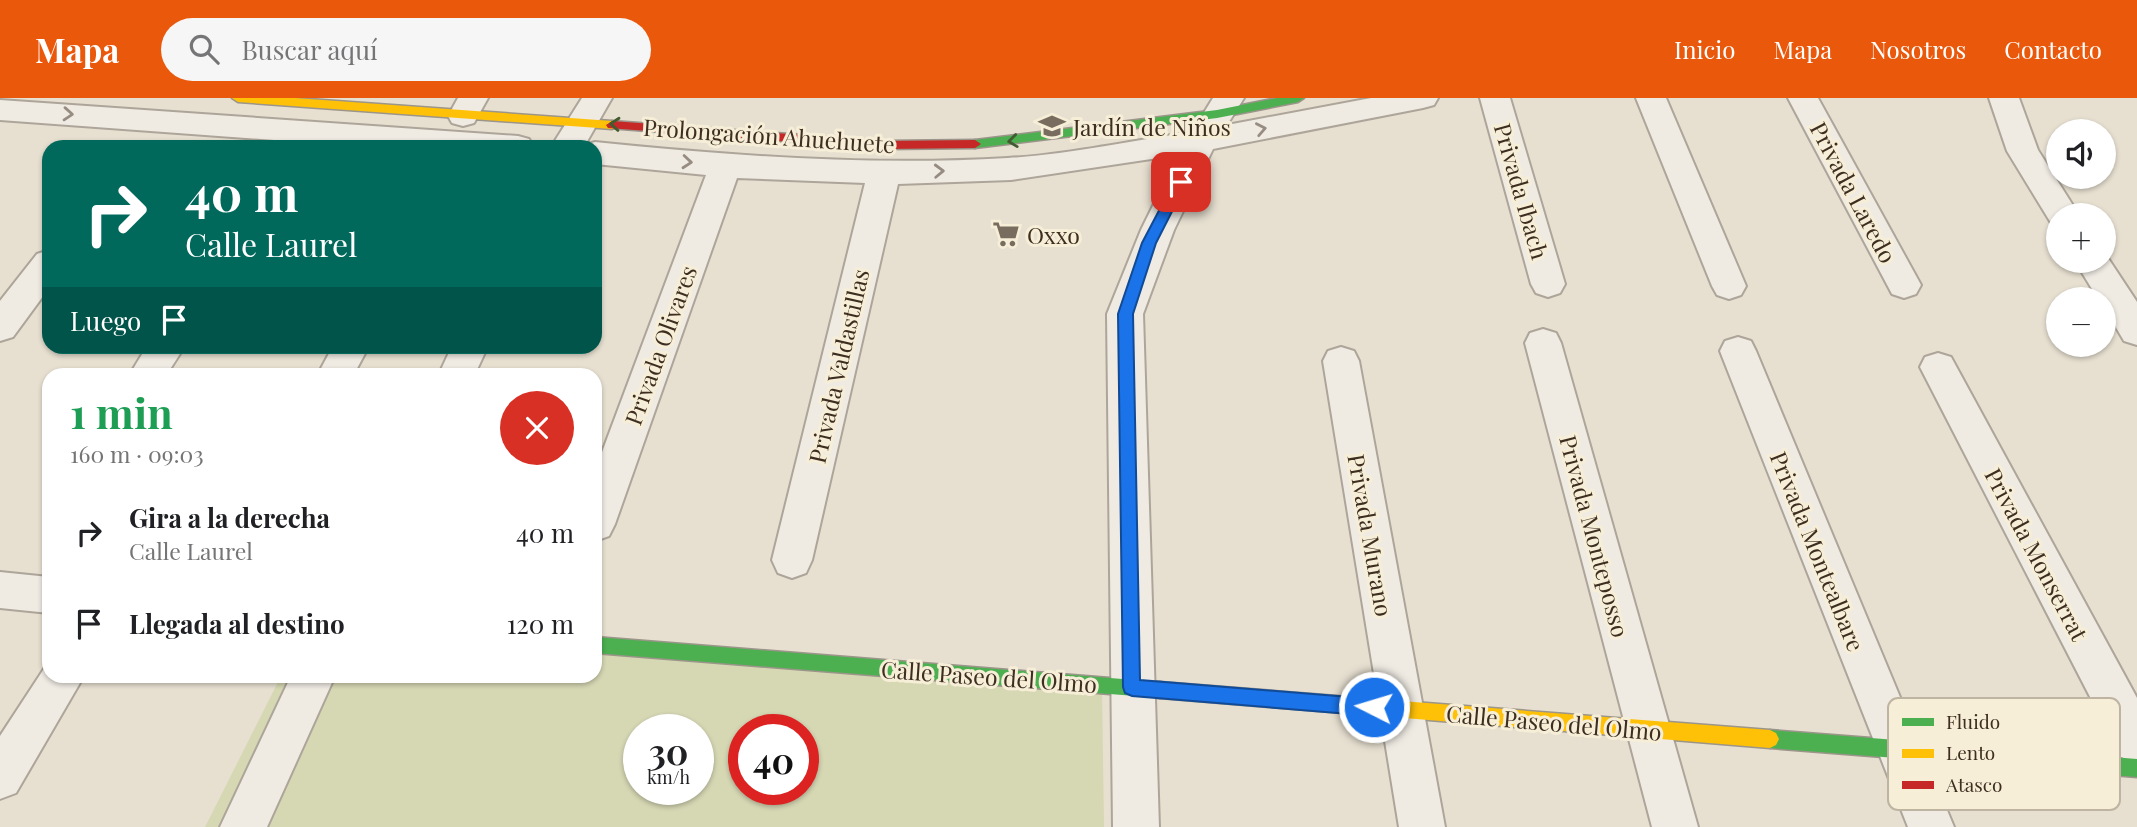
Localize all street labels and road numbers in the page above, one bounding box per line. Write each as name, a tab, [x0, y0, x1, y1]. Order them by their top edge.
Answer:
street label: Prolongación Ahuehuete	[642, 111, 896, 159]
street label: Privada Laredo	[1804, 116, 1904, 268]
street label: Privada Ibach	[1488, 119, 1556, 263]
street label: Privada Olivares	[617, 261, 703, 429]
street label: Privada Valdastillas	[801, 266, 875, 466]
street label: Privada Monteposso	[1553, 431, 1637, 641]
street label: Privada Montealbare	[1764, 447, 1872, 655]
street label: Privada Murano	[1341, 451, 1401, 619]
street label: Privada Monserrat	[1978, 462, 2096, 646]
street label: Calle Paseo del Olmo	[880, 653, 1098, 699]
street label: Calle Paseo del Olmo	[1445, 697, 1663, 747]

